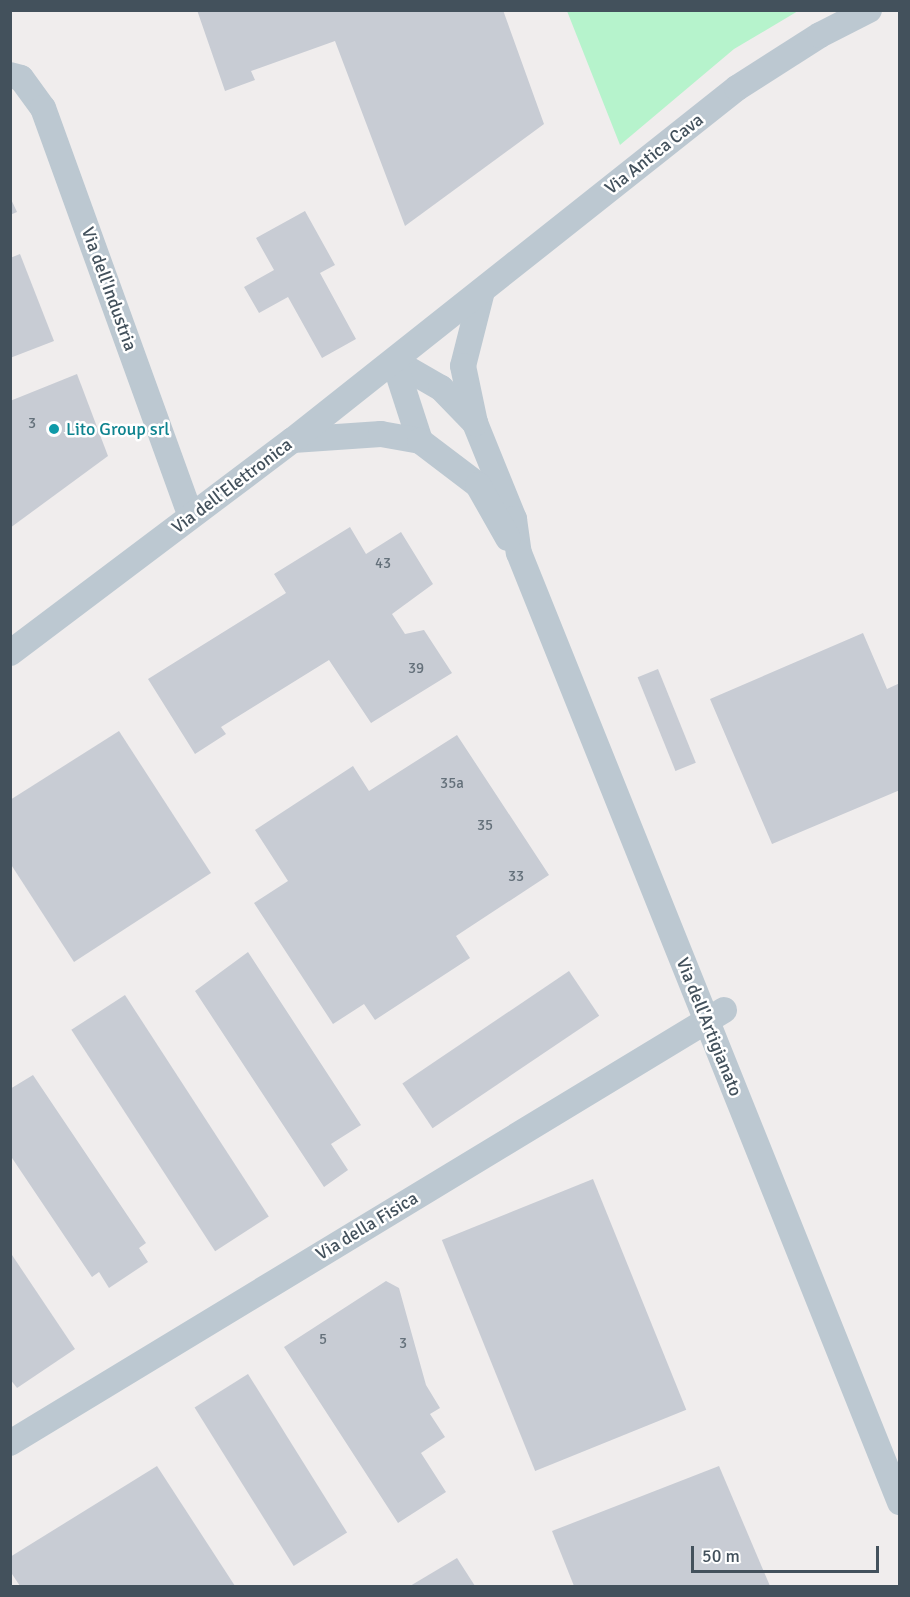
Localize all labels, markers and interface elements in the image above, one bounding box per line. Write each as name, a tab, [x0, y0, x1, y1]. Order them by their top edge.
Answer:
street label: Via Antica Cava	[601, 109, 707, 199]
street label: Via dell'Industria	[77, 224, 141, 354]
house number: 3	[28, 415, 36, 433]
place label: Lito Group srl	[66, 418, 170, 440]
marker: Lito Group srl	[47, 422, 61, 436]
street label: Via dell'Elettronica	[168, 434, 296, 538]
house number: 43	[375, 555, 391, 573]
house number: 39	[408, 660, 424, 678]
house number: 35a	[440, 775, 464, 793]
house number: 35	[477, 817, 493, 835]
house number: 33	[508, 868, 524, 886]
street label: Via dell'Artigianato	[671, 955, 747, 1099]
street label: Via della Fisica	[312, 1187, 422, 1265]
house number: 5	[319, 1331, 327, 1349]
house number: 3	[399, 1335, 407, 1353]
scale bar	[694, 1534, 882, 1572]
text: 50 m	[702, 1545, 740, 1567]

